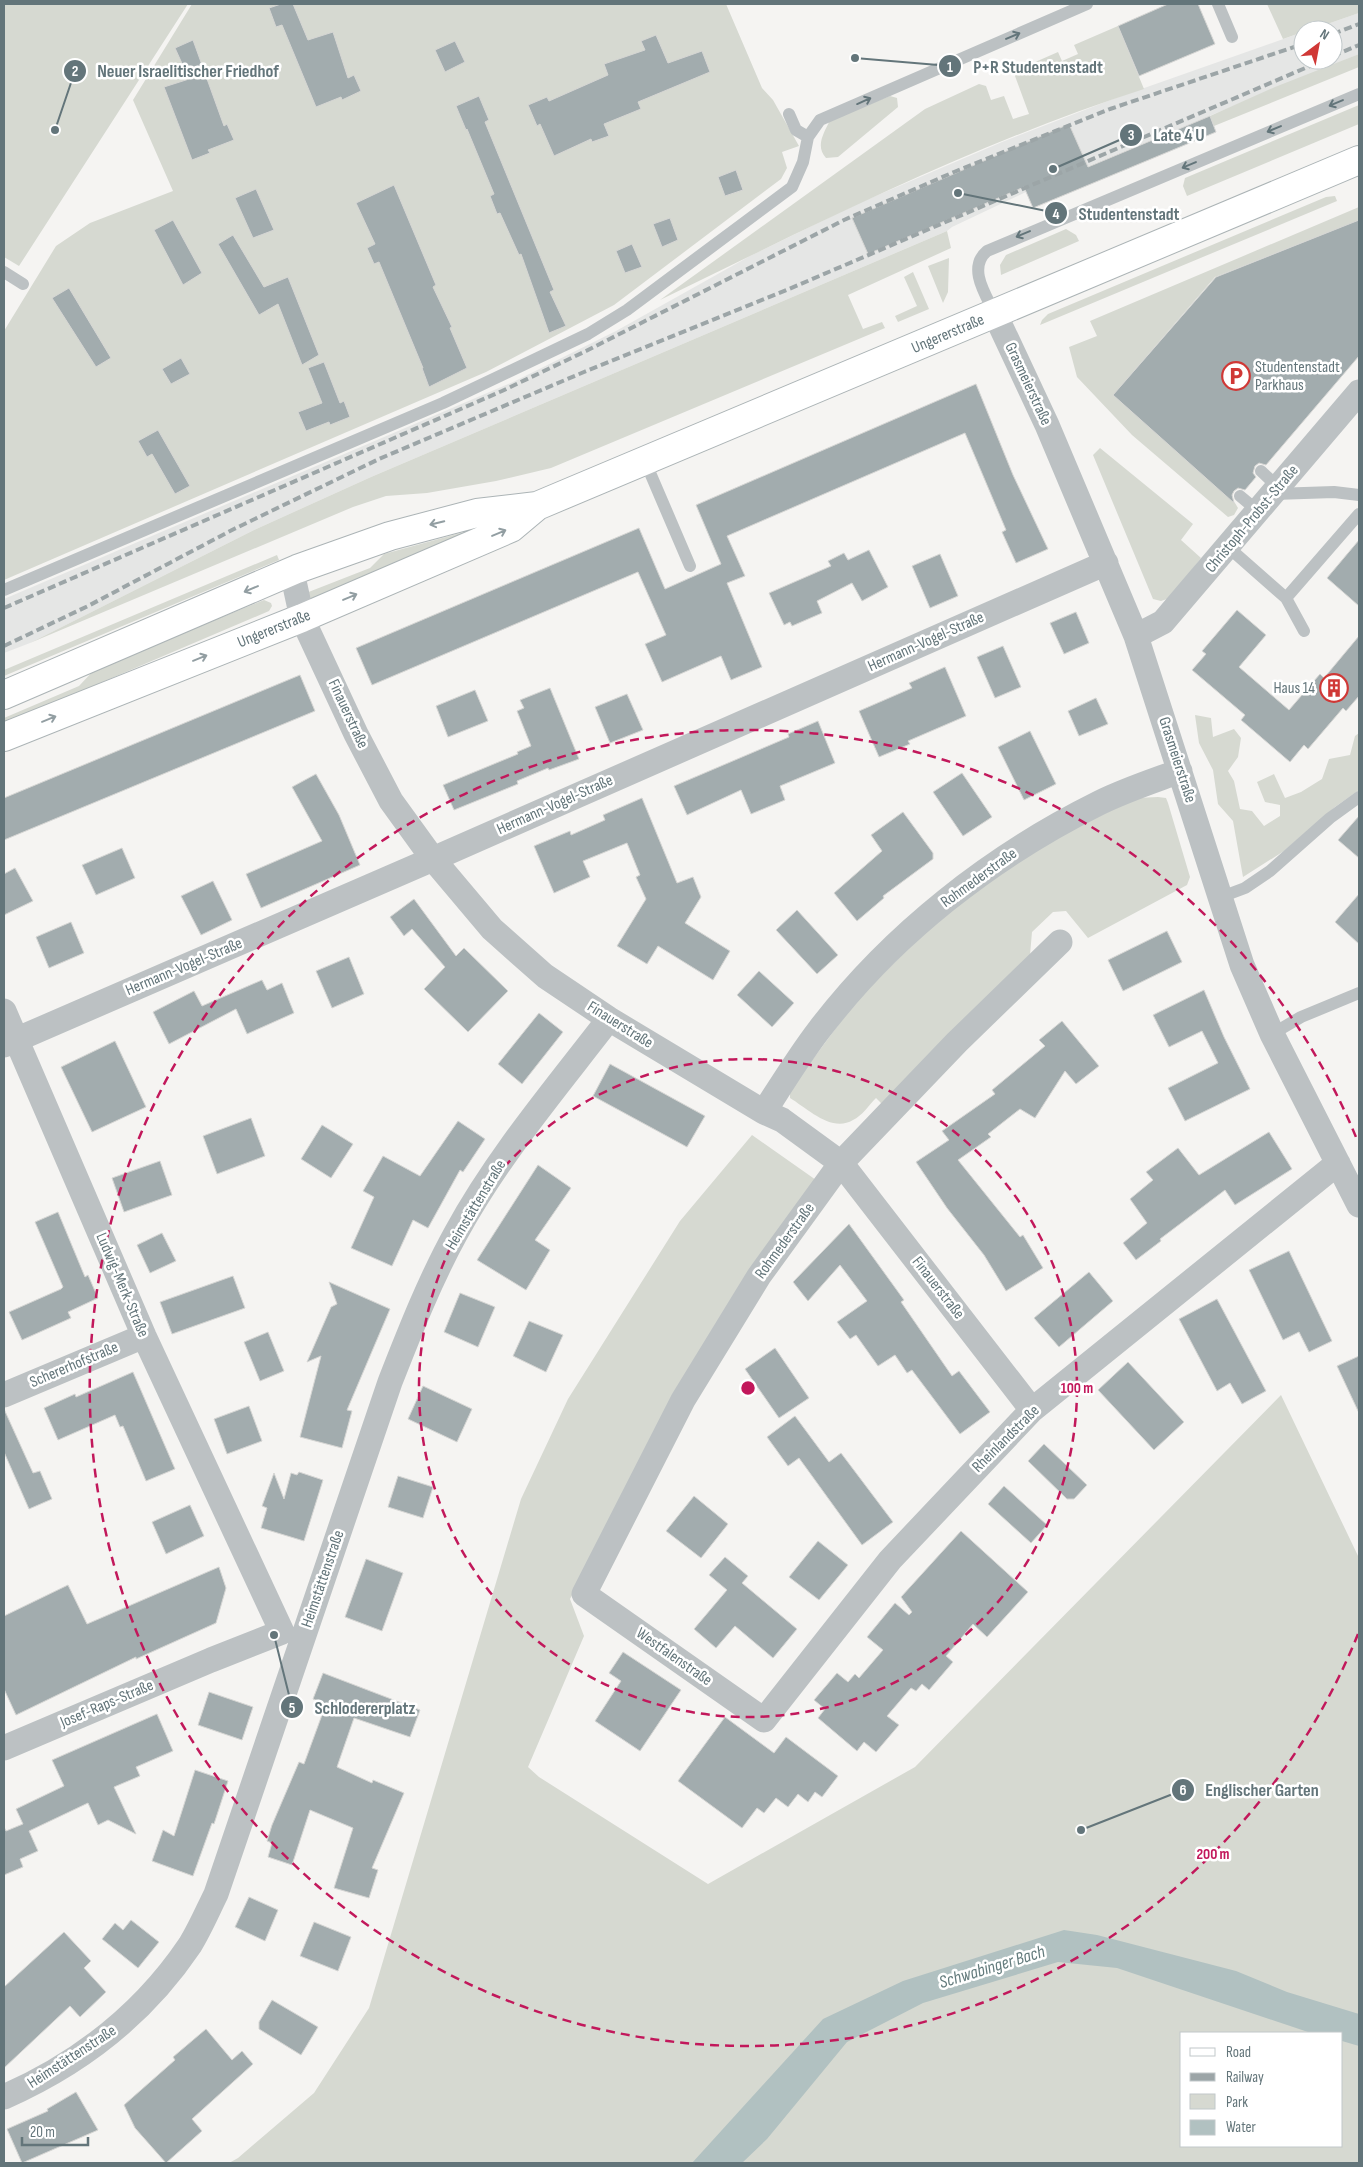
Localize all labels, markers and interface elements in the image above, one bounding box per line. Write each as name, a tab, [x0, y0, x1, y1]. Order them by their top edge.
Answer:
north arrow	[1293, 20, 1343, 70]
text: N	[1317, 25, 1332, 44]
one-way arrow	[1005, 31, 1020, 41]
callout: P+R Studentenstadt	[938, 50, 1112, 83]
callout: Neuer Israelitischer Friedhof	[62, 54, 289, 87]
text: P+R Studentenstadt	[973, 57, 1103, 78]
text: 1	[947, 58, 953, 77]
text: Neuer Israelitischer Friedhof	[97, 61, 279, 82]
text: 2	[72, 62, 78, 81]
one-way arrow	[856, 95, 871, 105]
one-way arrow	[1329, 99, 1344, 109]
callout: Late 4 U	[1118, 119, 1215, 152]
text: Late 4 U	[1153, 125, 1205, 146]
one-way arrow	[1267, 125, 1282, 135]
text: 3	[1128, 126, 1135, 145]
one-way arrow	[1182, 160, 1197, 170]
callout: Studentenstadt	[1043, 197, 1189, 230]
text: Studentenstadt	[1078, 204, 1180, 225]
text: 4	[1053, 205, 1060, 224]
one-way arrow	[1016, 230, 1031, 240]
street label: Ungererstraße	[909, 310, 987, 358]
street label: Grasmeierstraße	[1001, 340, 1055, 428]
place label: Studentenstadt Parkhaus	[1255, 358, 1340, 395]
parking icon: Studentenstadt Parkhaus	[1221, 361, 1251, 391]
street label: Christoph-Probst-Straße	[1201, 461, 1303, 577]
one-way arrow	[430, 519, 446, 529]
one-way arrow	[491, 527, 506, 537]
one-way arrow	[244, 585, 259, 595]
one-way arrow	[342, 591, 357, 601]
street label: Ungererstraße	[235, 606, 313, 652]
street label: Hermann-Vogel-Straße	[865, 608, 987, 676]
one-way arrow	[192, 653, 207, 663]
building icon: Haus 14	[1319, 673, 1349, 703]
street label: Finauerstraße	[324, 676, 372, 752]
place label: Haus 14	[1273, 679, 1315, 698]
one-way arrow	[41, 714, 56, 723]
street label: Grasmeierstraße	[1154, 715, 1200, 805]
street label: Hermann-Vogel-Straße	[494, 771, 616, 839]
street label: Rohmederstraße	[937, 844, 1021, 912]
street label: Hermann-Vogel-Straße	[123, 934, 245, 1000]
street label: Finauerstraße	[584, 997, 656, 1053]
street label: Heimstättenstraße	[442, 1157, 510, 1253]
street label: Rohmederstraße	[751, 1199, 819, 1283]
street label: Ludwig-Merk-Straße	[91, 1230, 153, 1340]
street label: Finauerstraße	[908, 1253, 968, 1323]
street label: Schererhofstraße	[27, 1338, 121, 1392]
centre of rings	[739, 1379, 757, 1397]
text: 100 m	[1061, 1379, 1093, 1398]
street label: Rheinlandstraße	[968, 1401, 1044, 1477]
street label: Heimstättenstraße	[297, 1528, 349, 1630]
street label: Westfalenstraße	[632, 1624, 716, 1690]
street label: Josef-Raps-Straße	[57, 1676, 156, 1733]
callout: Schlodererplatz	[279, 1691, 425, 1724]
text: Schlodererplatz	[314, 1698, 416, 1719]
text: 5	[289, 1699, 296, 1718]
callout: Englischer Garten	[1170, 1774, 1329, 1807]
text: Englischer Garten	[1205, 1780, 1319, 1801]
text: 6	[1179, 1781, 1187, 1800]
text: 200 m	[1196, 1845, 1230, 1864]
water label: Schwabinger Bach	[937, 1941, 1048, 1993]
street label: Heimstättenstraße	[24, 2021, 120, 2093]
legend	[1180, 2032, 1343, 2147]
text: Road	[1226, 2043, 1251, 2062]
text: Railway	[1226, 2068, 1264, 2087]
text: Park	[1226, 2093, 1248, 2112]
scale bar	[22, 2114, 89, 2146]
text: Water	[1226, 2118, 1257, 2137]
text: 20 m	[30, 2123, 55, 2142]

